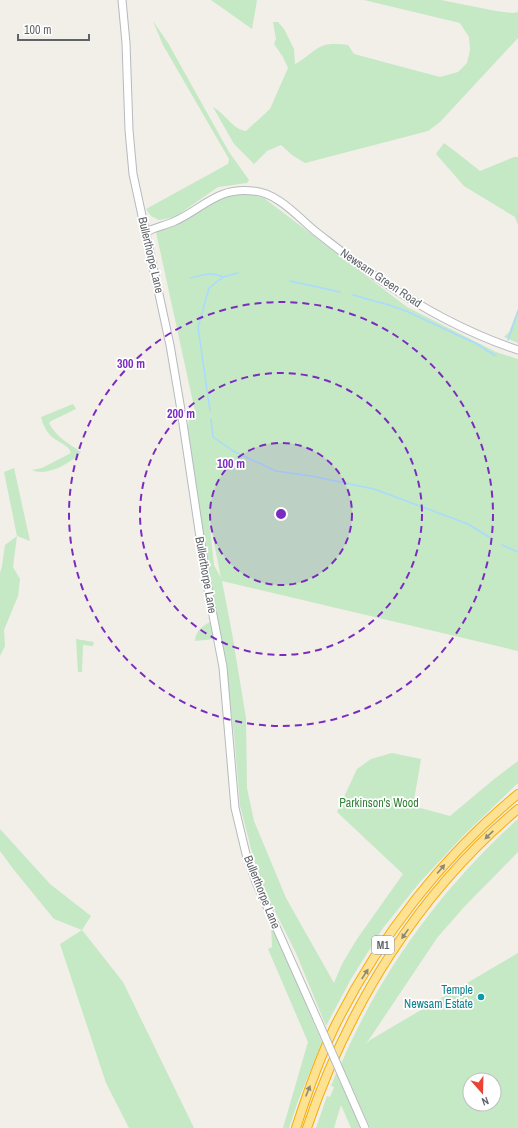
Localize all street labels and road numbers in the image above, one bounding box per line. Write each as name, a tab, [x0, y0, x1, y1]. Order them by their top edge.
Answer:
street label: Bullerthorpe Lane	[134, 215, 168, 295]
street label: Newsam Green Road	[337, 245, 425, 311]
street label: Bullerthorpe Lane	[191, 535, 221, 615]
street label: Bullerthorpe Lane	[240, 853, 284, 931]
road number: M1	[372, 936, 394, 954]

